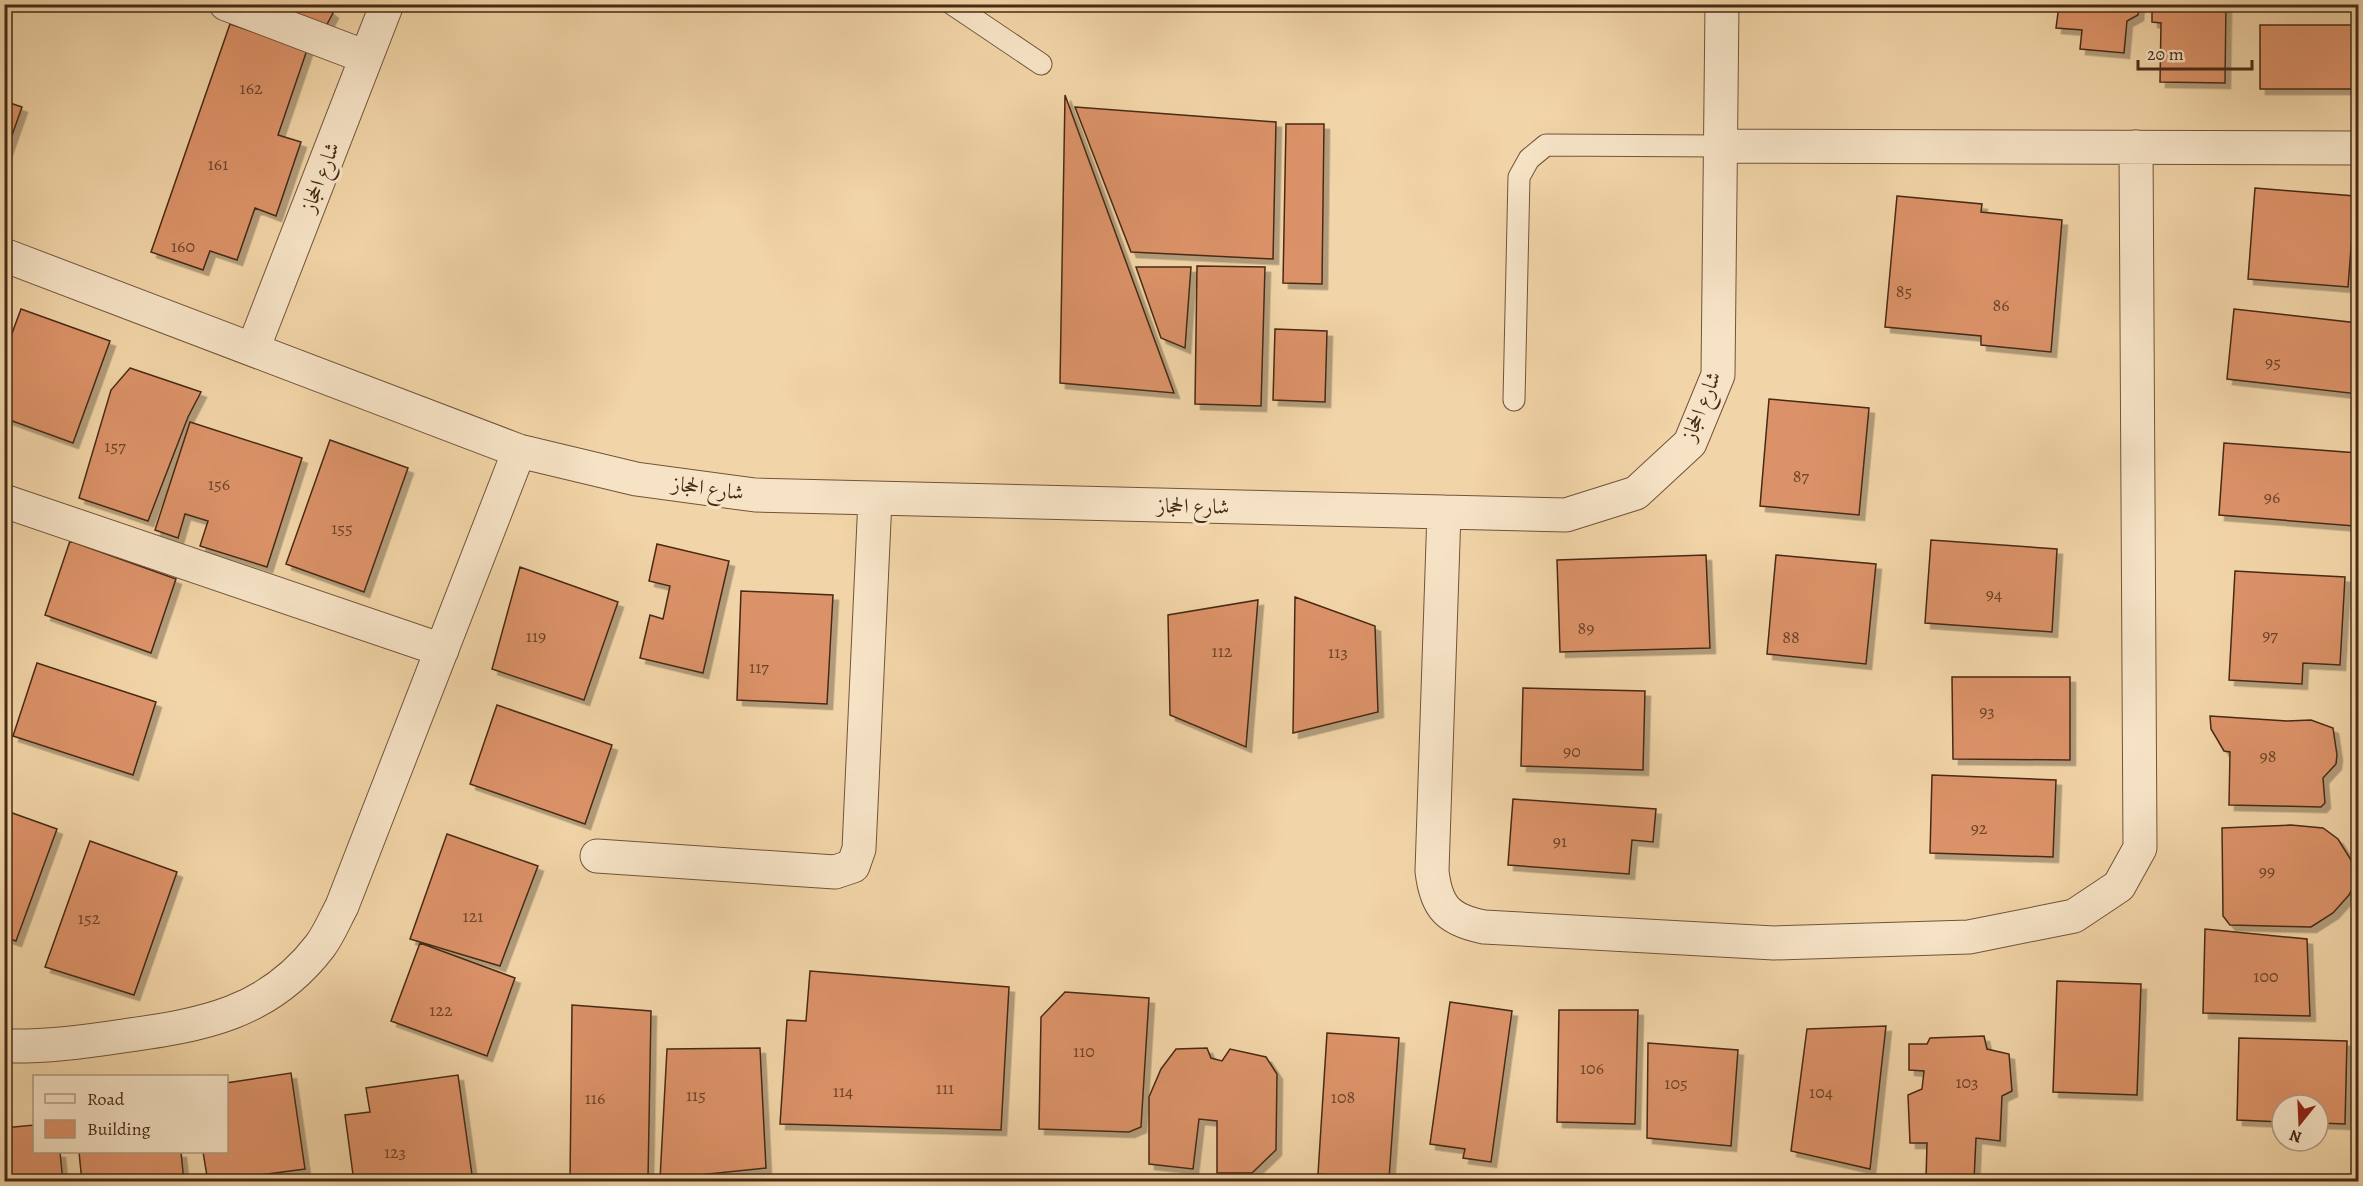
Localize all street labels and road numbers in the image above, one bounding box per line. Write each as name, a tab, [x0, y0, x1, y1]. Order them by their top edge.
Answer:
street label: شارع الحجاز	[293, 138, 350, 219]
street label: شارع الحجاز	[1674, 367, 1731, 448]
street label: شارع الحجاز	[668, 469, 746, 511]
street label: شارع الحجاز	[1154, 491, 1229, 525]

